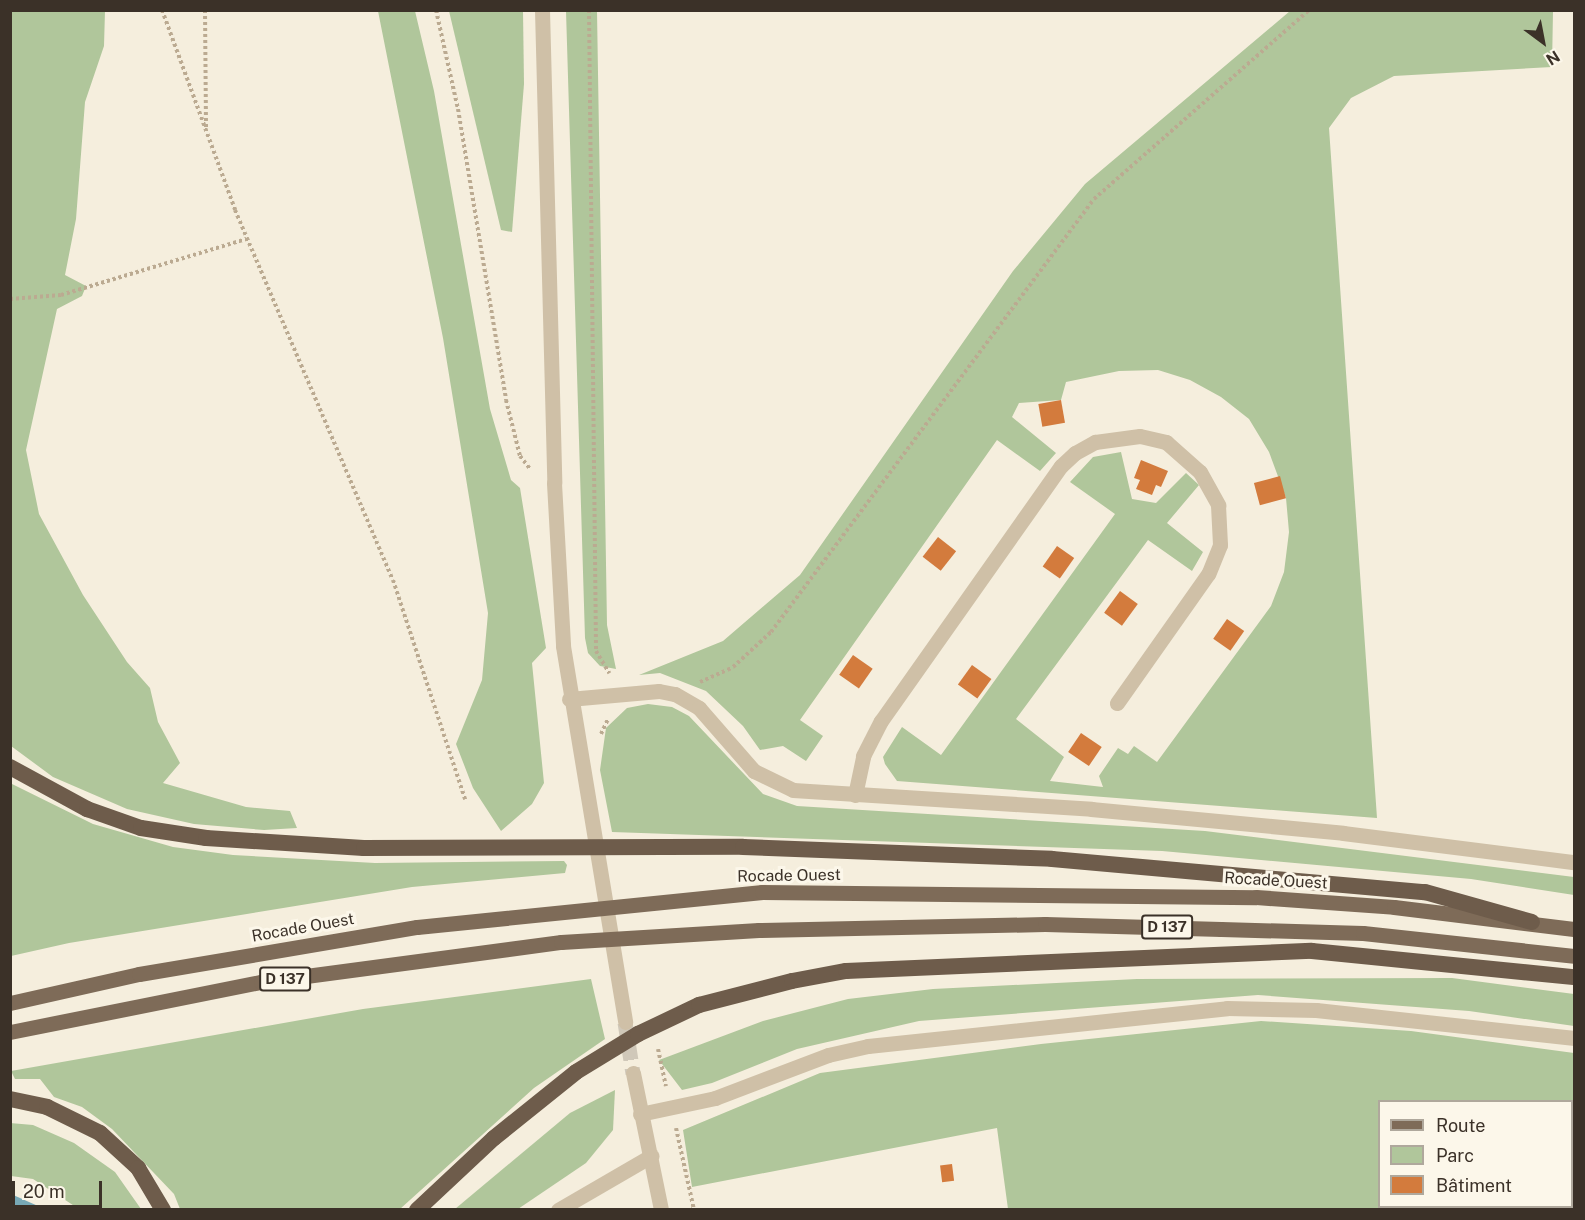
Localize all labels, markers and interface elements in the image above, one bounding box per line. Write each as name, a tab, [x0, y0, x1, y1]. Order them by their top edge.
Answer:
north arrow	[1513, 12, 1573, 72]
text: N	[1542, 46, 1563, 69]
street label: Rocade Ouest	[737, 865, 841, 887]
street label: Rocade Ouest	[1224, 869, 1328, 893]
street label: Rocade Ouest	[250, 910, 356, 946]
road number: D 137	[1140, 915, 1194, 939]
road number: D 137	[258, 967, 312, 991]
legend	[1378, 1100, 1573, 1208]
text: Route	[1436, 1115, 1485, 1136]
text: Parc	[1436, 1145, 1474, 1166]
scale bar	[15, 1169, 105, 1207]
text: Bâtiment	[1436, 1175, 1512, 1196]
text: 20 m	[23, 1181, 65, 1202]

